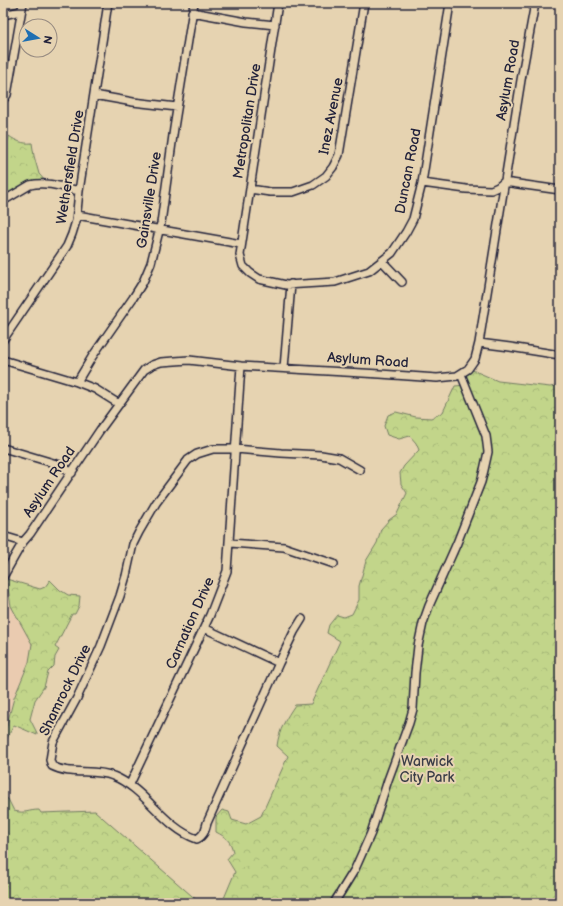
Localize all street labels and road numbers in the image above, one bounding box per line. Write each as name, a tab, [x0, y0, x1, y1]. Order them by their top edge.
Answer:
street label: Asylum Road	[493, 38, 523, 122]
street label: Metropolitan Drive	[230, 62, 264, 180]
street label: Inez Avenue	[315, 76, 347, 156]
street label: Wethersfield Drive	[53, 109, 87, 225]
street label: Duncan Road	[391, 127, 425, 215]
street label: Gainsville Drive	[133, 150, 165, 250]
street label: Asylum Road	[327, 349, 409, 371]
street label: Asylum Road	[19, 443, 79, 521]
street label: Carnation Drive	[162, 574, 218, 672]
street label: Shamrock Drive	[36, 642, 94, 738]

